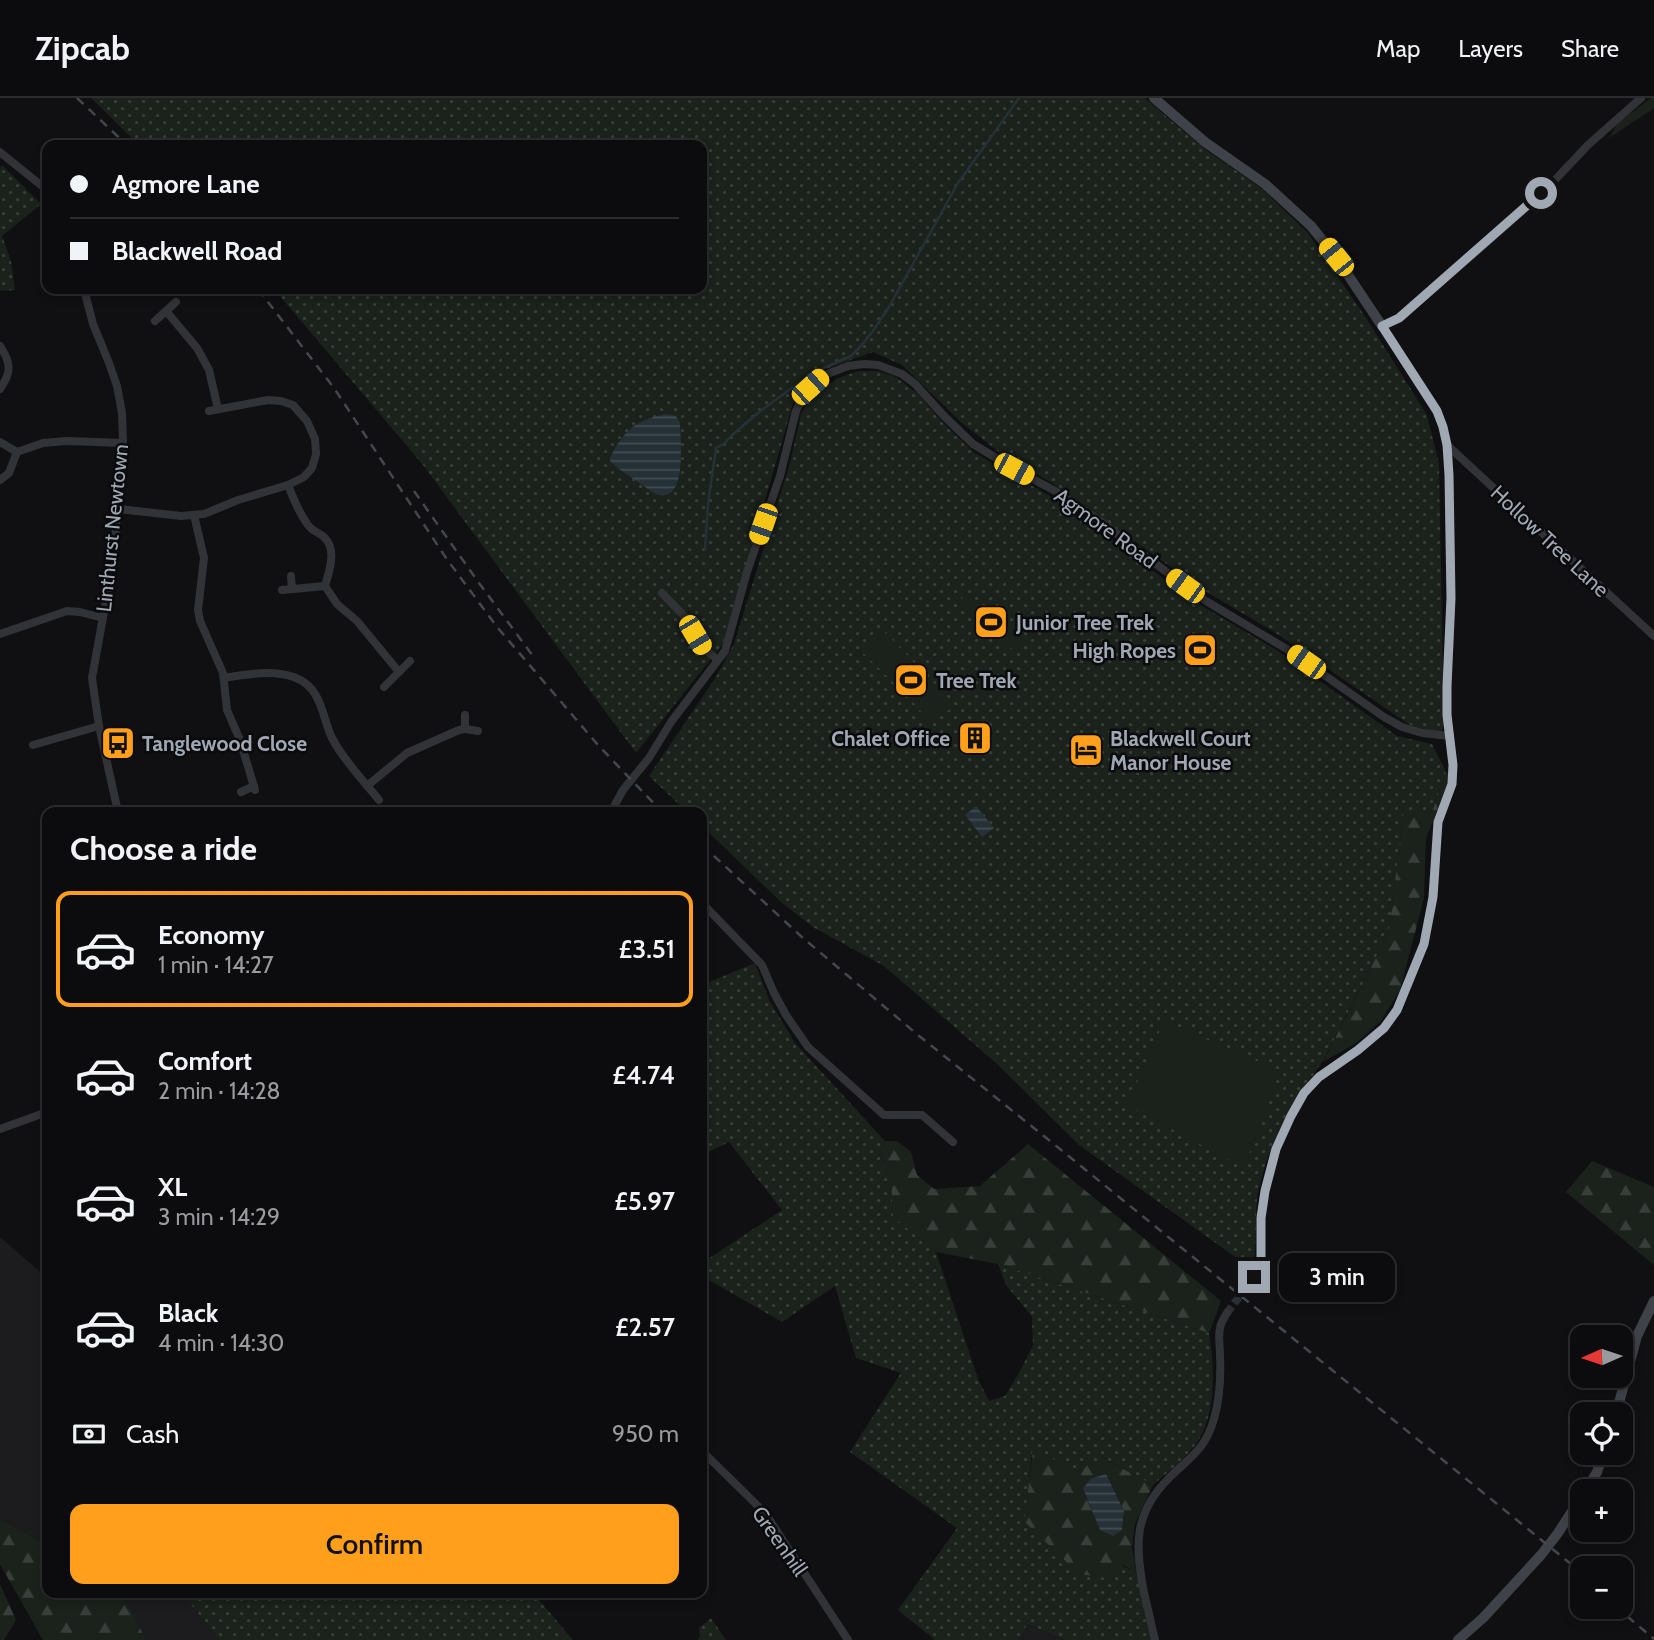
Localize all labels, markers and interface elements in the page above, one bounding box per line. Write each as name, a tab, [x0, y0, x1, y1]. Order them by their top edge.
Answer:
text: Zipcab	[35, 28, 130, 68]
text: Map	[1376, 34, 1420, 63]
text: Layers	[1458, 34, 1523, 63]
text: Share	[1561, 34, 1619, 63]
text: Agmore Lane	[112, 168, 260, 200]
route start	[1525, 177, 1557, 209]
car	[1315, 234, 1358, 280]
text: Blackwell Road	[112, 235, 282, 267]
car	[788, 365, 833, 409]
street label: Linthurst Newtown	[91, 443, 133, 613]
car	[991, 450, 1038, 488]
street label: Hollow Tree Lane	[1486, 480, 1614, 602]
street label: Agmore Road	[1050, 482, 1162, 574]
car	[747, 501, 780, 547]
car	[1162, 565, 1209, 607]
sports icon: Junior Tree Trek	[972, 603, 1010, 641]
place label: Junior Tree Trek	[1015, 610, 1155, 635]
car	[676, 612, 715, 658]
sports icon: High Ropes	[1181, 631, 1219, 669]
place label: High Ropes	[1073, 638, 1176, 663]
car	[1283, 641, 1330, 683]
sports icon: Tree Trek	[892, 661, 930, 699]
place label: Tree Trek	[936, 668, 1017, 693]
building icon: Chalet Office	[956, 719, 994, 757]
bus stop icon: Tanglewood Close	[99, 724, 137, 762]
place label: Chalet Office	[831, 726, 950, 751]
place label: Blackwell Court Manor House	[1110, 726, 1251, 775]
place label: Tanglewood Close	[142, 731, 307, 756]
hotel icon: Blackwell Court Manor House	[1067, 731, 1105, 769]
text: Choose a ride	[70, 829, 257, 868]
icon: car	[74, 918, 137, 981]
text: Economy	[158, 919, 264, 951]
text: £3.51	[619, 933, 675, 965]
text: 1 min · 14:27	[158, 951, 274, 979]
icon: car	[74, 1044, 137, 1107]
text: Comfort	[158, 1045, 252, 1077]
text: £4.74	[612, 1059, 675, 1091]
text: 2 min · 14:28	[158, 1077, 281, 1105]
icon: car	[74, 1170, 137, 1233]
text: XL	[158, 1171, 187, 1203]
text: £5.97	[614, 1185, 675, 1217]
text: 3 min · 14:29	[158, 1203, 280, 1231]
callout: 3 min	[1278, 1252, 1394, 1302]
route end	[1238, 1261, 1270, 1293]
text: 3 min	[1309, 1263, 1365, 1291]
icon: car	[74, 1296, 137, 1359]
text: Black	[158, 1297, 218, 1329]
text: £2.57	[615, 1311, 675, 1343]
north arrow	[1570, 1325, 1633, 1388]
map controls	[1570, 1325, 1633, 1619]
text: 4 min · 14:30	[158, 1329, 284, 1357]
button: locate	[1570, 1402, 1633, 1465]
icon: cash	[70, 1415, 108, 1453]
text: Cash	[126, 1418, 179, 1450]
text: 950 m	[612, 1420, 679, 1448]
button: +	[1570, 1479, 1633, 1542]
street label: Greenhill	[747, 1501, 813, 1581]
button: Confirm	[70, 1504, 679, 1584]
button: −	[1570, 1556, 1633, 1619]

